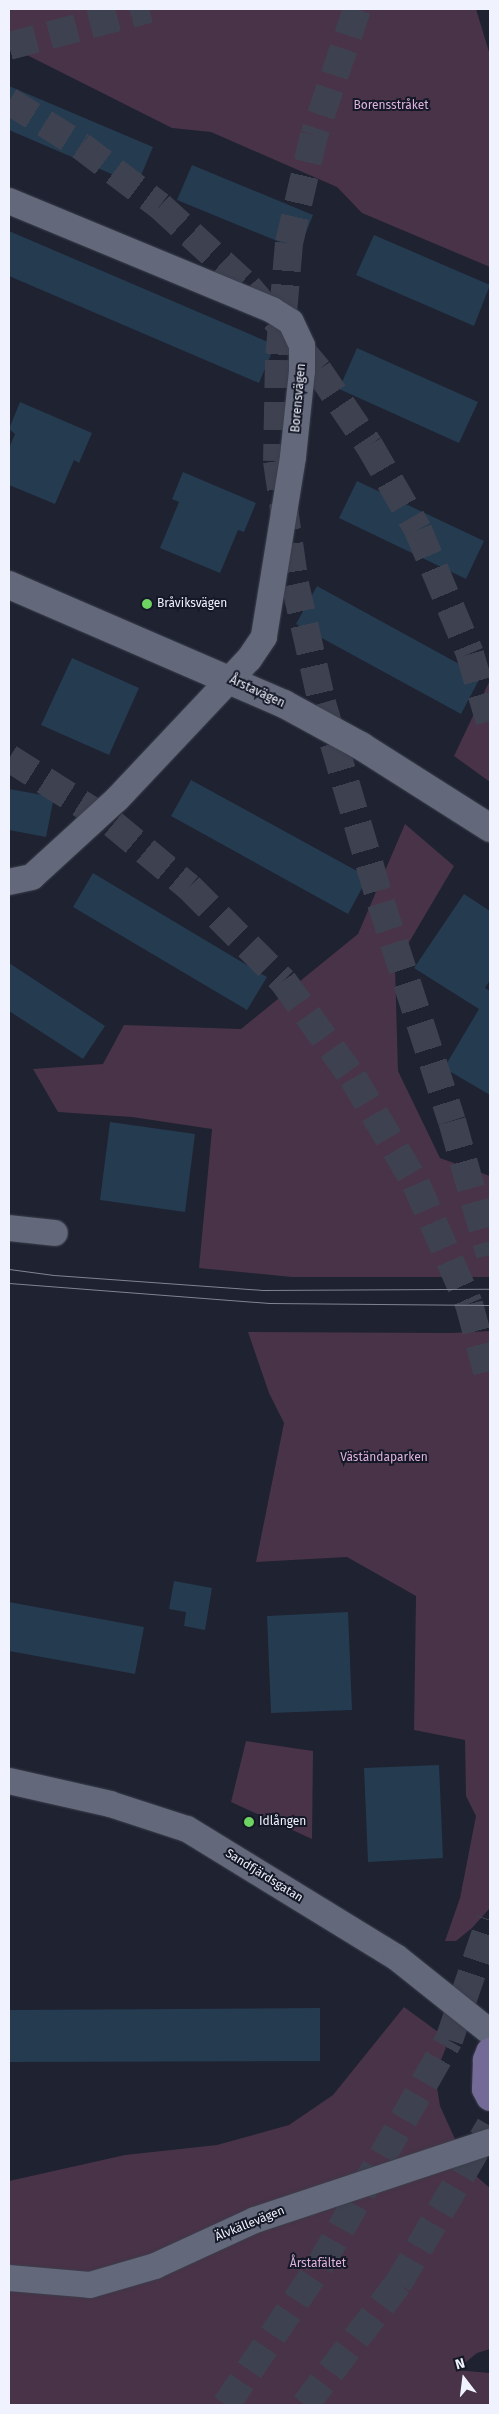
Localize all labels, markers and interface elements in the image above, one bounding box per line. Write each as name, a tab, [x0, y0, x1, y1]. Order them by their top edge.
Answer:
park label: Borensstråket	[353, 99, 429, 113]
street label: Borensvägen	[289, 363, 309, 433]
place label: Bråviksvägen	[157, 597, 227, 611]
marker: Bråviksvägen	[141, 598, 153, 610]
street label: Årstavägen	[227, 673, 287, 711]
park label: Väständaparken	[340, 1451, 428, 1465]
place label: Idlången	[259, 1815, 306, 1829]
marker: Idlången	[243, 1816, 255, 1828]
street label: Sandfjärdsgatan	[223, 1846, 305, 1906]
street label: Älvkällevägen	[213, 2204, 287, 2244]
park label: Årstafältet	[290, 2257, 346, 2271]
north arrow	[439, 2354, 489, 2404]
text: N	[453, 2355, 467, 2373]

